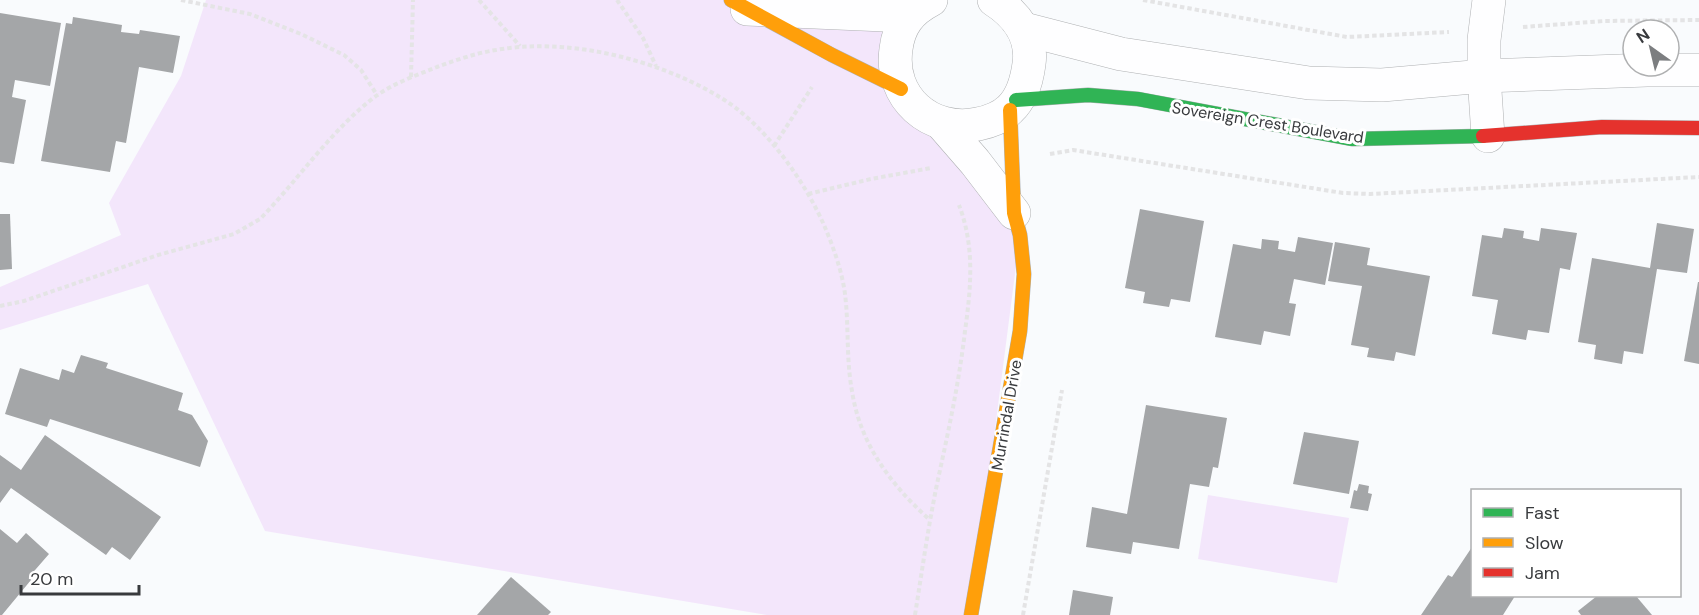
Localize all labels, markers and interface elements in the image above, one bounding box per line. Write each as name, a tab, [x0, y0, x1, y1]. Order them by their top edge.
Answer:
north arrow	[1621, 18, 1681, 78]
text: N	[1632, 24, 1654, 48]
street label: Sovereign Crest Boulevard	[1171, 97, 1365, 148]
street label: Murrindal Drive	[986, 358, 1027, 472]
legend	[1471, 489, 1681, 597]
text: Fast	[1525, 501, 1560, 525]
text: Slow	[1525, 531, 1564, 555]
scale bar	[21, 558, 140, 596]
text: Jam	[1525, 561, 1560, 585]
text: 20 m	[30, 567, 73, 591]

